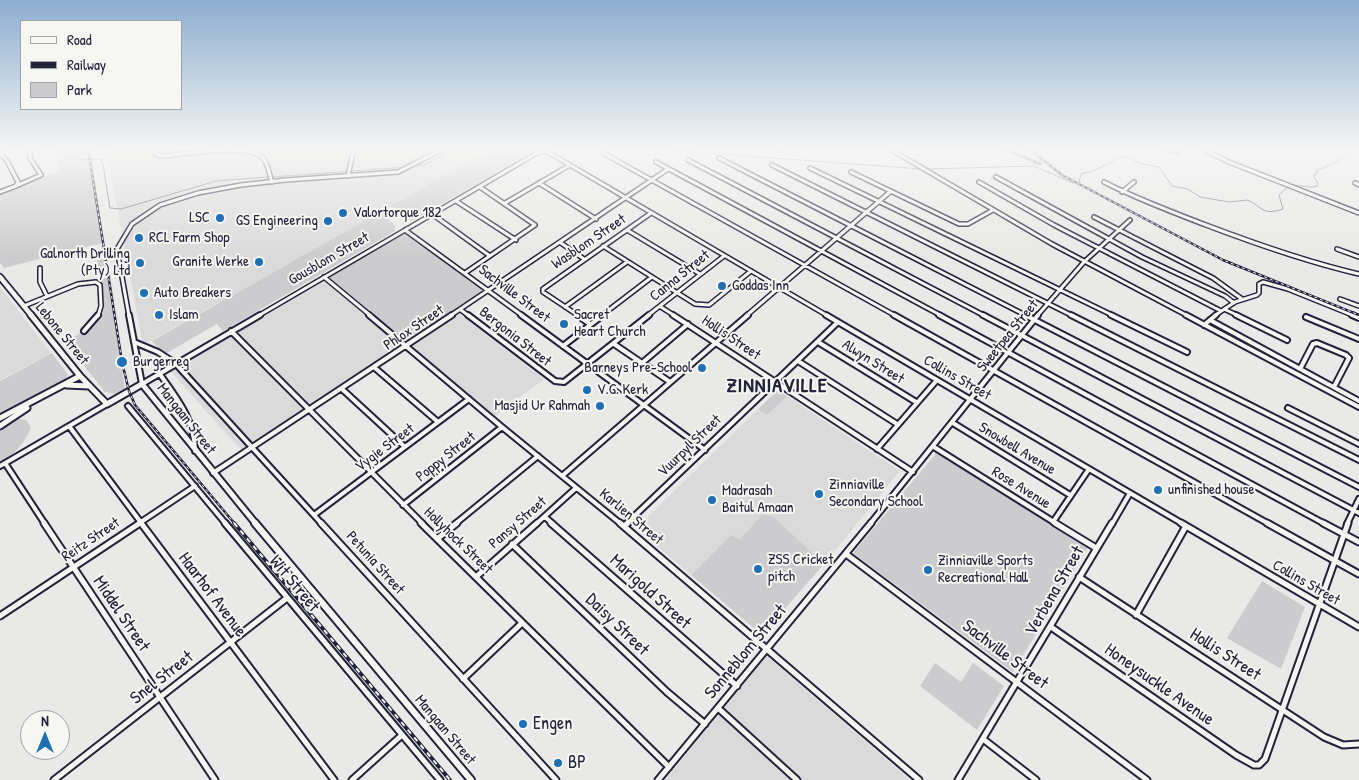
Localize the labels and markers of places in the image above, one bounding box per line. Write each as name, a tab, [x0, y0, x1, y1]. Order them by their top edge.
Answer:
place label: Valortorque 182	[353, 204, 441, 222]
marker: Valortorque 182	[337, 207, 349, 219]
place label: LSC	[189, 209, 210, 227]
marker: LSC	[214, 212, 226, 224]
place label: GS Engineering	[236, 212, 318, 230]
marker: GS Engineering	[322, 215, 334, 227]
place label: RCL Farm Shop	[149, 229, 230, 247]
marker: RCL Farm Shop	[133, 232, 145, 244]
place label: Galnorth Drilling (Pty) Ltd	[40, 245, 130, 280]
place label: Granite Werke	[172, 253, 249, 271]
marker: Granite Werke	[253, 256, 265, 268]
marker: Galnorth Drilling (Pty) Ltd	[134, 257, 146, 269]
place label: Goddas Inn	[732, 277, 789, 295]
marker: Goddas Inn	[716, 280, 728, 292]
place label: Auto Breakers	[154, 284, 231, 302]
marker: Auto Breakers	[138, 287, 150, 299]
place label: Islam	[169, 306, 198, 324]
place label: Sacret Heart Church	[574, 306, 646, 341]
marker: Islam	[153, 309, 165, 321]
marker: Sacret Heart Church	[558, 318, 570, 330]
place label: Burgerreg	[133, 353, 189, 371]
marker: Burgerreg	[115, 355, 129, 369]
place label: Barneys Pre-School	[584, 359, 692, 377]
marker: Barneys Pre-School	[696, 362, 708, 374]
place label: V.G. Kerk	[597, 381, 648, 399]
marker: V.G. Kerk	[581, 384, 593, 396]
place label: Masjid Ur Rahmah	[494, 397, 590, 415]
marker: Masjid Ur Rahmah	[594, 400, 606, 412]
place label: Zinniaville Secondary School	[829, 476, 923, 511]
place label: unfinished house	[1168, 481, 1254, 499]
place label: Madrasah Baitul Amaan	[722, 482, 794, 517]
marker: unfinished house	[1152, 484, 1164, 496]
marker: Zinniaville Secondary School	[813, 488, 825, 500]
marker: Madrasah Baitul Amaan	[706, 494, 718, 506]
place label: ZSS Cricket pitch	[768, 551, 833, 586]
place label: Zinniaville Sports Recreational Hall	[938, 552, 1033, 587]
marker: ZSS Cricket pitch	[752, 563, 764, 575]
marker: Zinniaville Sports Recreational Hall	[922, 564, 934, 576]
place label: Engen	[533, 713, 572, 735]
marker: Engen	[517, 718, 529, 730]
place label: BP	[568, 752, 586, 774]
marker: BP	[552, 757, 564, 769]

